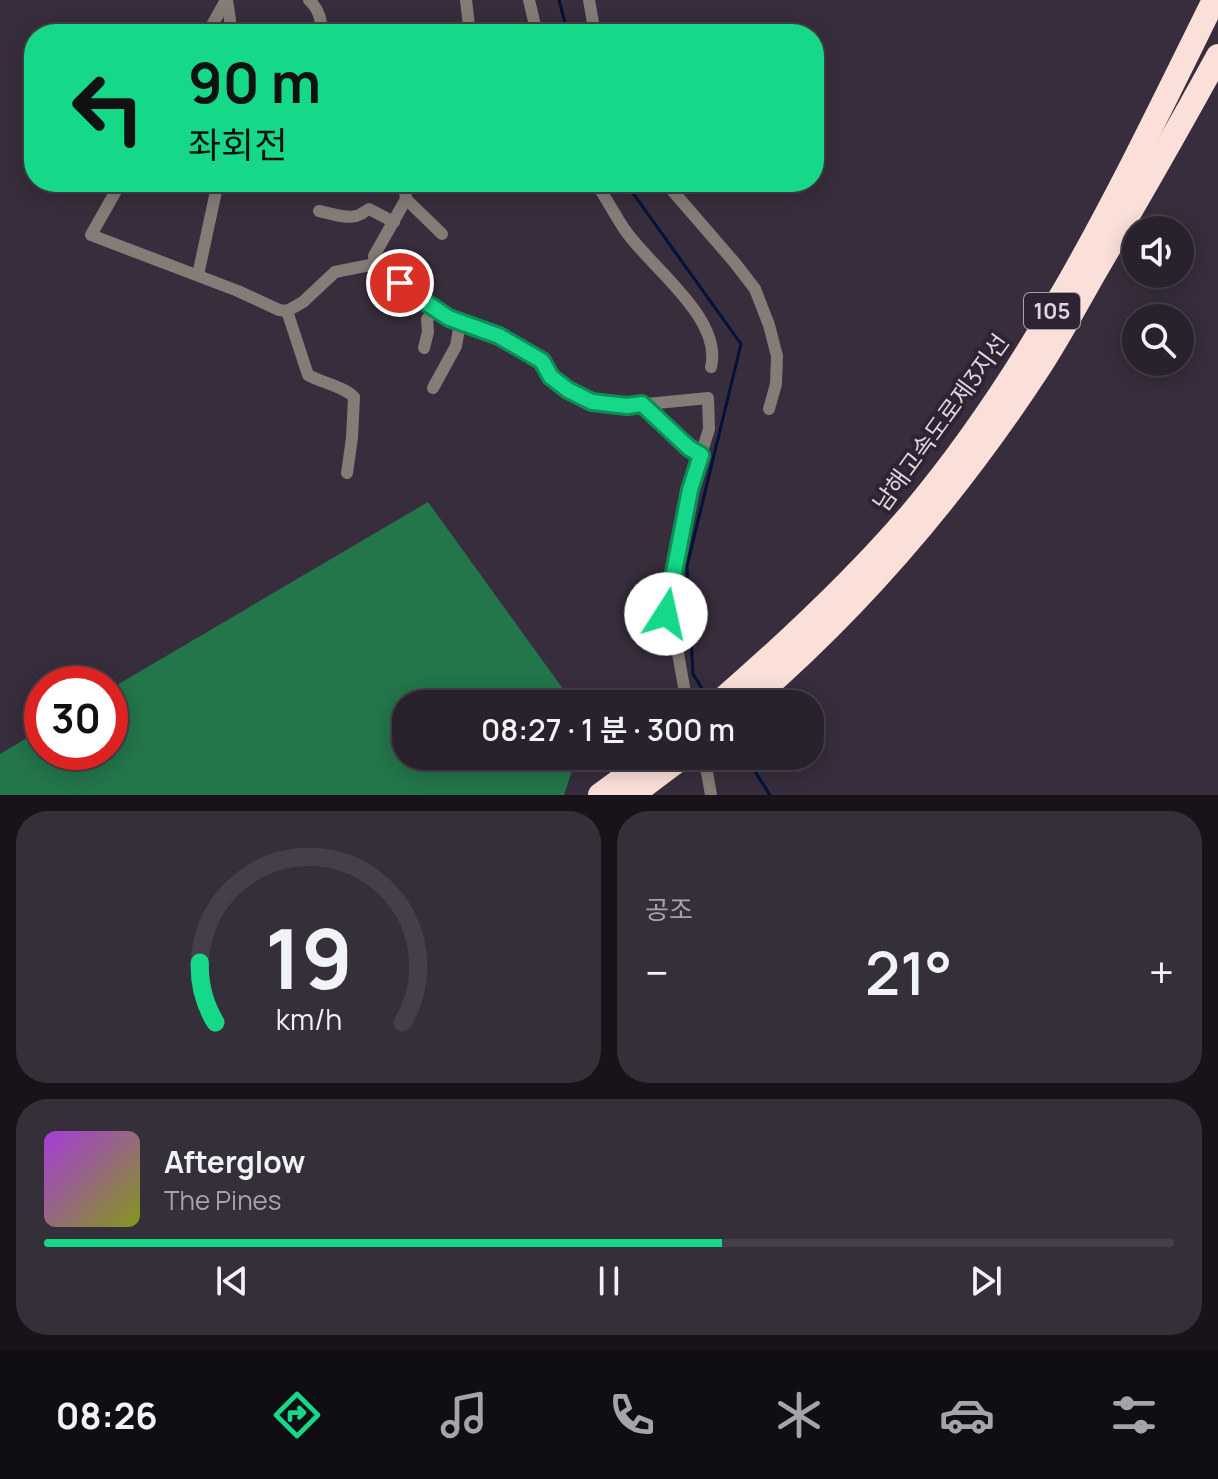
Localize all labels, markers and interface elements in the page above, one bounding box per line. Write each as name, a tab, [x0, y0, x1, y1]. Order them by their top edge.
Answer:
text: 90 m	[188, 43, 321, 120]
icon: left	[56, 56, 160, 160]
text: 좌회전	[188, 120, 287, 169]
map controls	[1122, 216, 1194, 376]
button: sound	[1122, 216, 1194, 288]
pin	[366, 249, 434, 317]
icon: arrive	[378, 261, 422, 305]
road number: 105	[1024, 293, 1080, 329]
button: search	[1122, 304, 1194, 376]
street label: 남해고속도로제3지선	[864, 327, 1016, 517]
position arrow	[624, 572, 708, 656]
speed limit sign: 30	[24, 666, 128, 770]
text: 08:27 · 1 분 · 300 m	[481, 709, 735, 750]
text: 공조	[645, 891, 693, 927]
text: 19	[264, 900, 353, 1014]
text: 21°	[865, 931, 952, 1013]
text: −	[645, 942, 669, 1002]
text: +	[1149, 942, 1174, 1002]
text: km/h	[275, 1000, 342, 1039]
text: Afterglow	[164, 1141, 305, 1182]
text: The Pines	[164, 1182, 281, 1218]
icon: previous	[210, 1259, 254, 1303]
icon: pause	[587, 1259, 631, 1303]
icon: next	[964, 1259, 1008, 1303]
icon: directions	[269, 1387, 325, 1443]
icon: music	[436, 1387, 492, 1443]
icon: phone	[604, 1387, 660, 1443]
icon: climate	[771, 1387, 827, 1443]
icon: car	[939, 1387, 995, 1443]
icon: filters	[1106, 1387, 1162, 1443]
text: 08:26	[56, 1391, 158, 1440]

